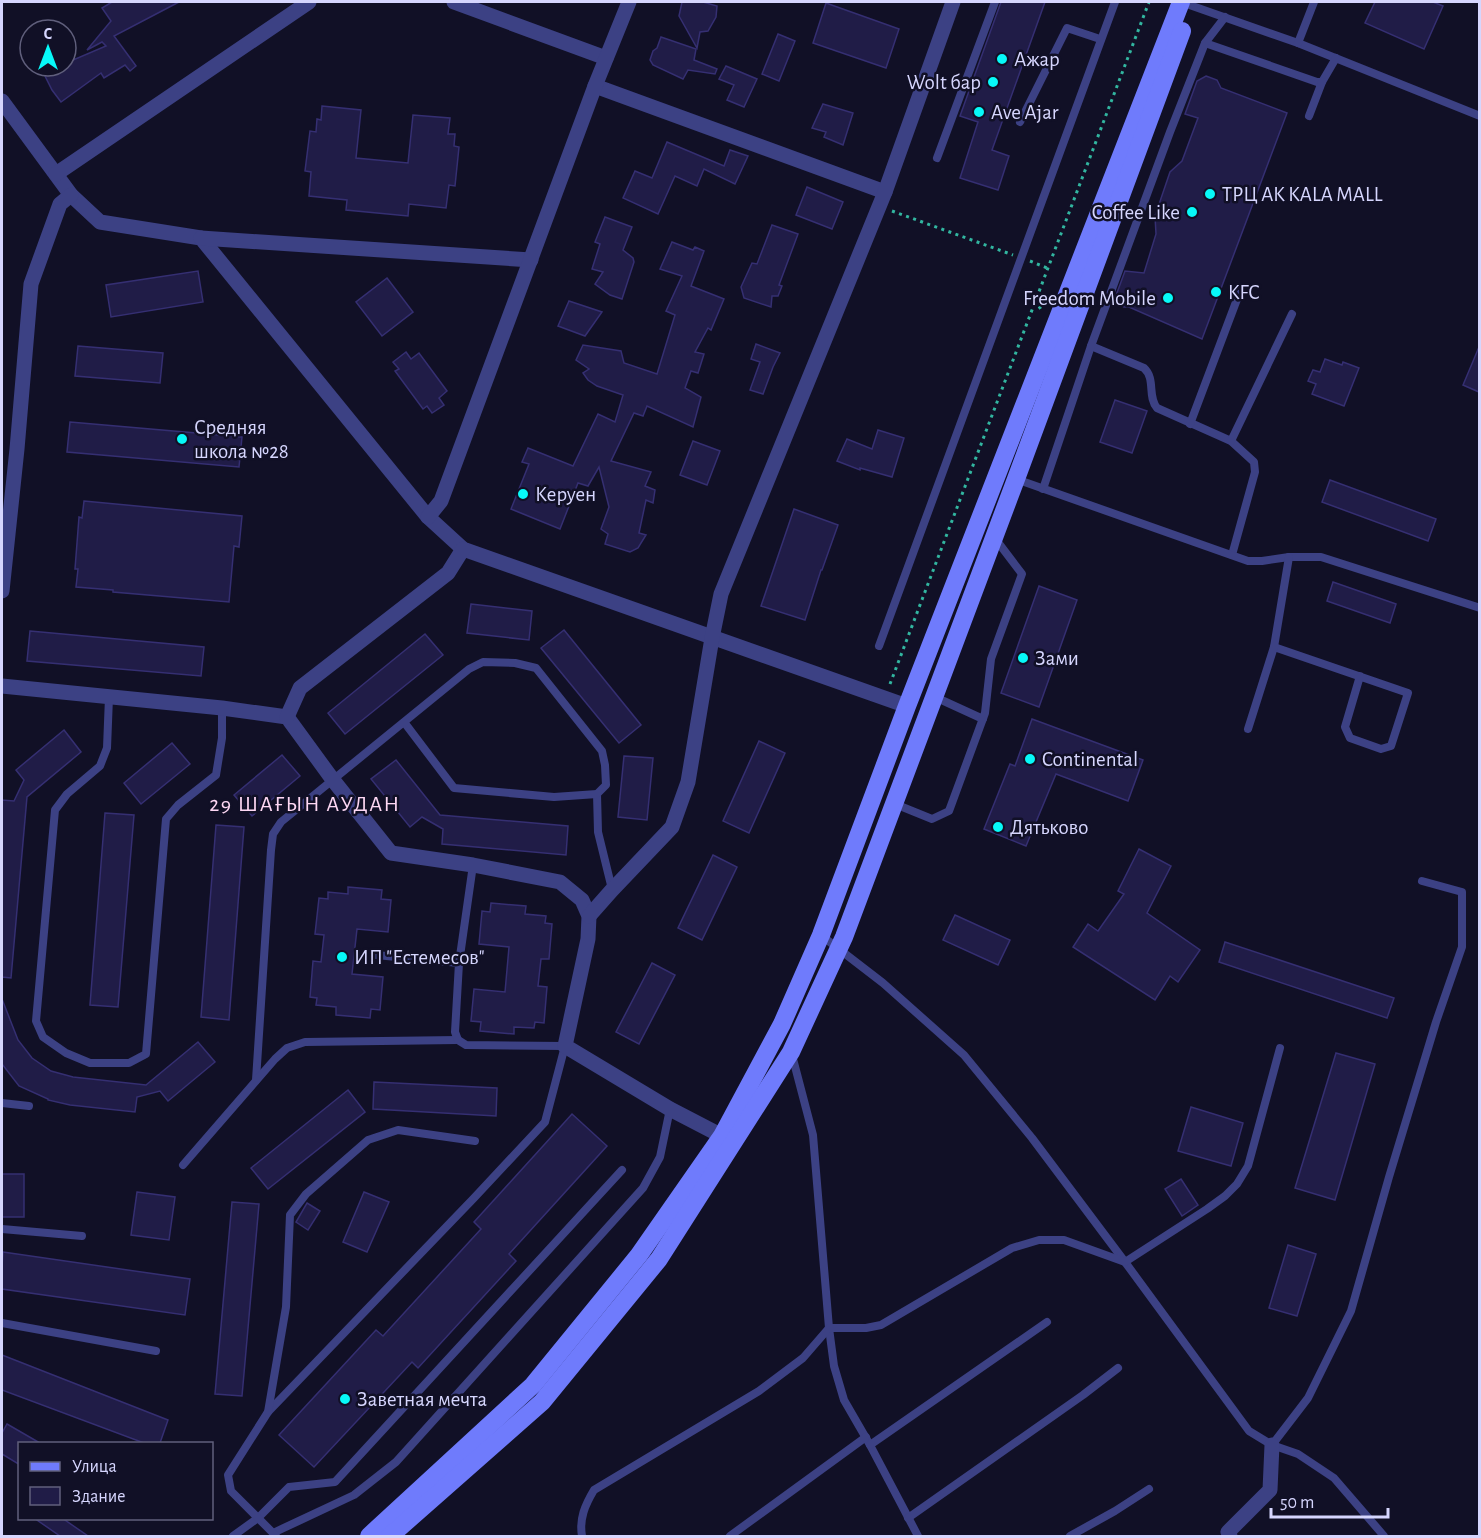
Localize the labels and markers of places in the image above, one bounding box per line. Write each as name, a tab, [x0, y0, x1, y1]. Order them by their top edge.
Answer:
place label: Ажар	[1014, 49, 1060, 70]
marker: Ажар	[995, 52, 1009, 66]
place label: Wolt бар	[907, 72, 981, 93]
marker: Wolt бар	[986, 75, 1000, 89]
place label: Ave Ajar	[991, 102, 1059, 123]
marker: Ave Ajar	[972, 105, 986, 119]
place label: ТРЦ AK KALA MALL	[1222, 184, 1383, 205]
marker: ТРЦ AK KALA MALL	[1203, 187, 1217, 201]
place label: Coffee Like	[1092, 202, 1180, 223]
marker: Coffee Like	[1185, 205, 1199, 219]
place label: KFC	[1228, 282, 1260, 303]
marker: KFC	[1209, 285, 1223, 299]
place label: Freedom Mobile	[1023, 288, 1156, 309]
marker: Freedom Mobile	[1161, 291, 1175, 305]
place label: Средняя школа №28	[194, 417, 289, 462]
marker: Средняя школа №28	[175, 432, 189, 446]
place label: Керуен	[535, 484, 596, 505]
marker: Керуен	[516, 487, 530, 501]
place label: Зами	[1035, 648, 1079, 669]
marker: Зами	[1016, 651, 1030, 665]
place label: Continental	[1042, 749, 1138, 770]
marker: Continental	[1023, 752, 1037, 766]
place label: Дятьково	[1010, 817, 1088, 838]
marker: Дятьково	[991, 820, 1005, 834]
place label: ИП "Естемесов"	[354, 947, 485, 968]
marker: ИП "Естемесов"	[335, 950, 349, 964]
place label: Заветная мечта	[357, 1389, 488, 1410]
marker: Заветная мечта	[338, 1392, 352, 1406]

